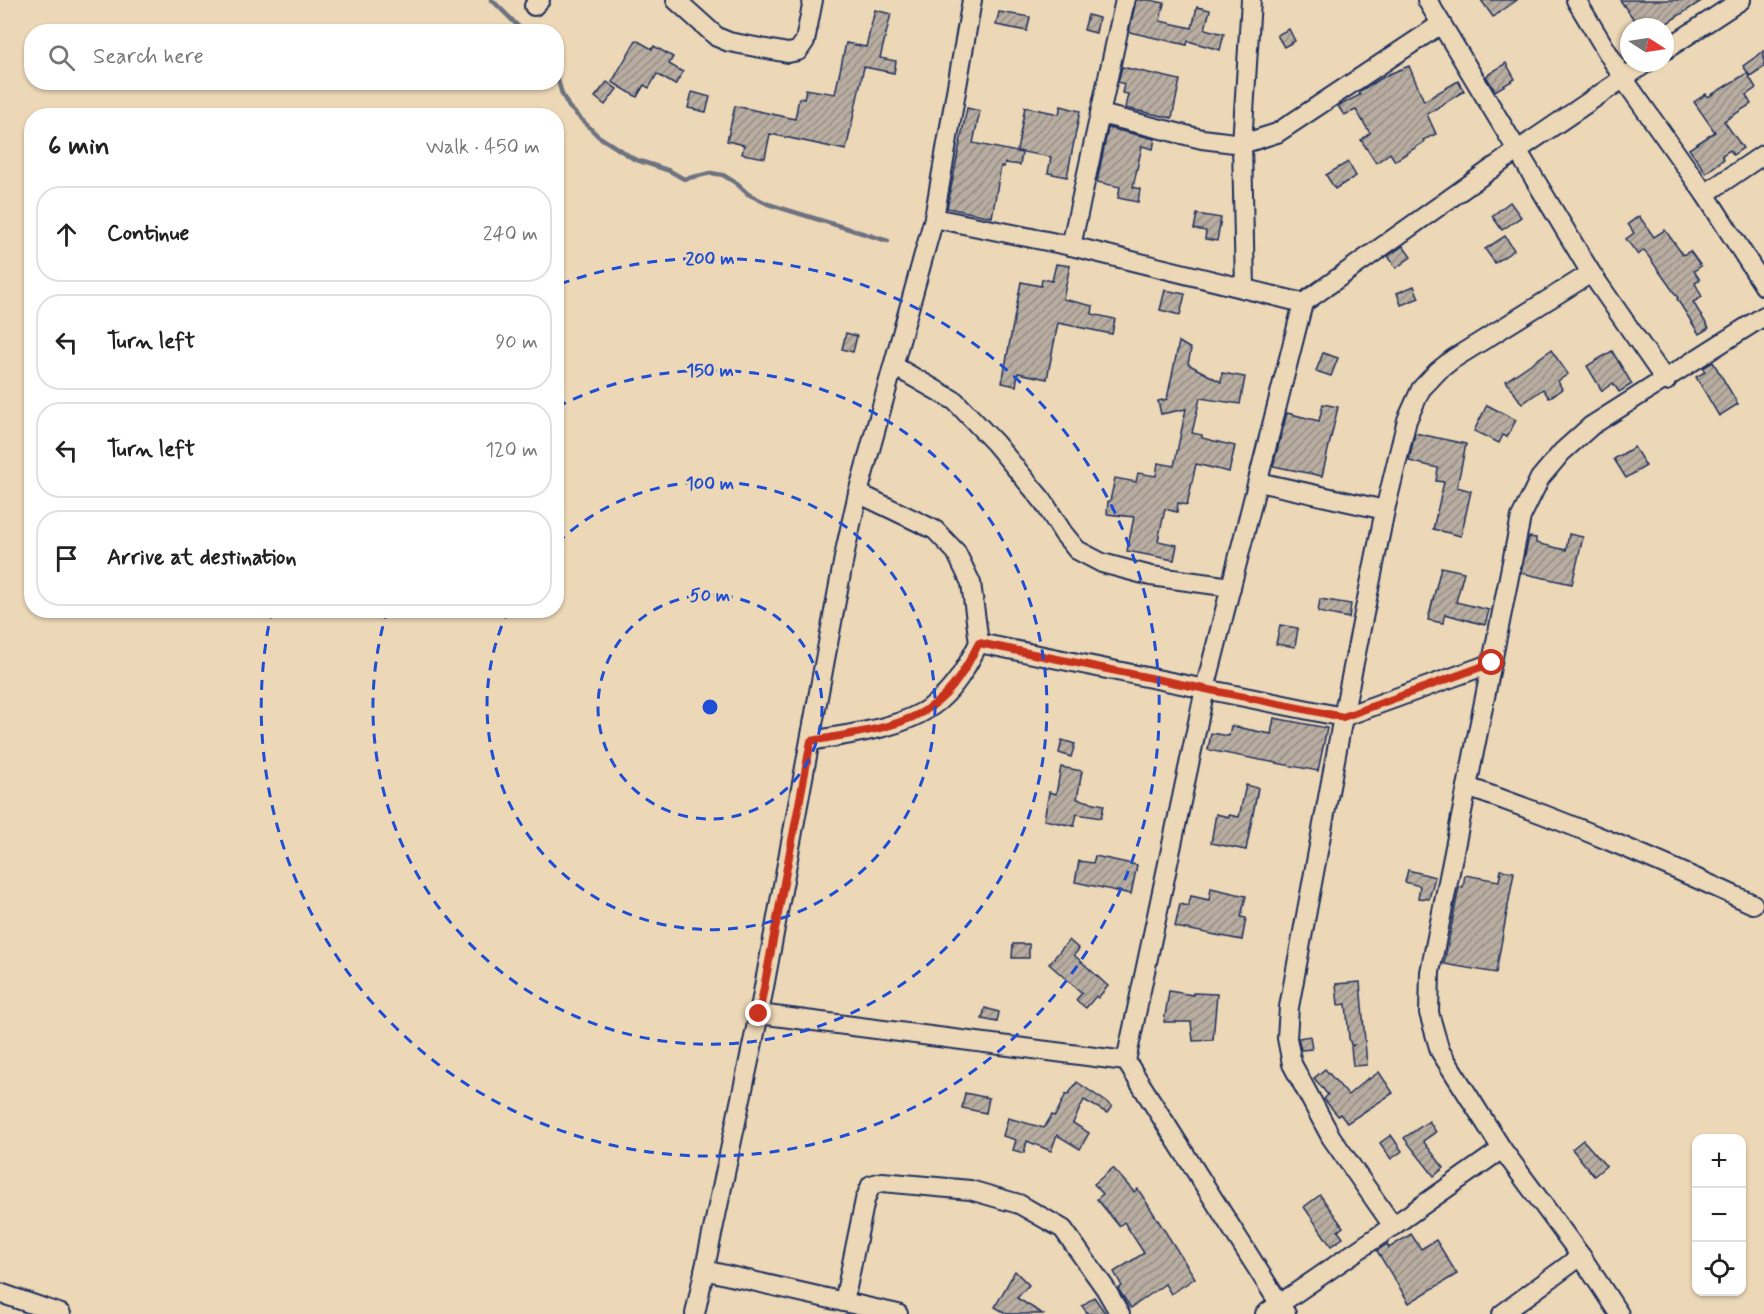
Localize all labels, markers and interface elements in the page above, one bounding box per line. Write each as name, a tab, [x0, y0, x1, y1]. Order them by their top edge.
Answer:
north arrow	[1620, 18, 1674, 72]
search box	[24, 24, 564, 90]
icon: search	[45, 41, 78, 74]
text: Search here	[93, 43, 204, 71]
text: 6 min	[48, 130, 110, 164]
text: Walk · 450 m	[426, 134, 540, 161]
icon: ahead	[50, 218, 83, 251]
text: Continue	[107, 220, 189, 248]
text: 240 m	[483, 221, 538, 248]
text: 200 m	[685, 247, 735, 271]
icon: left	[50, 326, 83, 359]
text: Turn left	[107, 328, 195, 356]
text: 90 m	[495, 329, 538, 356]
text: 150 m	[686, 359, 734, 383]
icon: left	[50, 434, 83, 467]
text: Turn left	[107, 436, 195, 464]
text: 120 m	[485, 437, 538, 464]
text: 100 m	[686, 472, 734, 496]
icon: arrive	[50, 542, 83, 575]
text: Arrive at destination	[107, 544, 297, 572]
text: 50 m	[690, 584, 730, 608]
route start	[1478, 649, 1504, 675]
centre of rings	[700, 697, 720, 717]
route end	[745, 1000, 771, 1026]
map controls	[1692, 1134, 1746, 1296]
button: +	[1692, 1134, 1746, 1188]
button: −	[1692, 1188, 1746, 1242]
button: locate	[1692, 1242, 1746, 1296]

